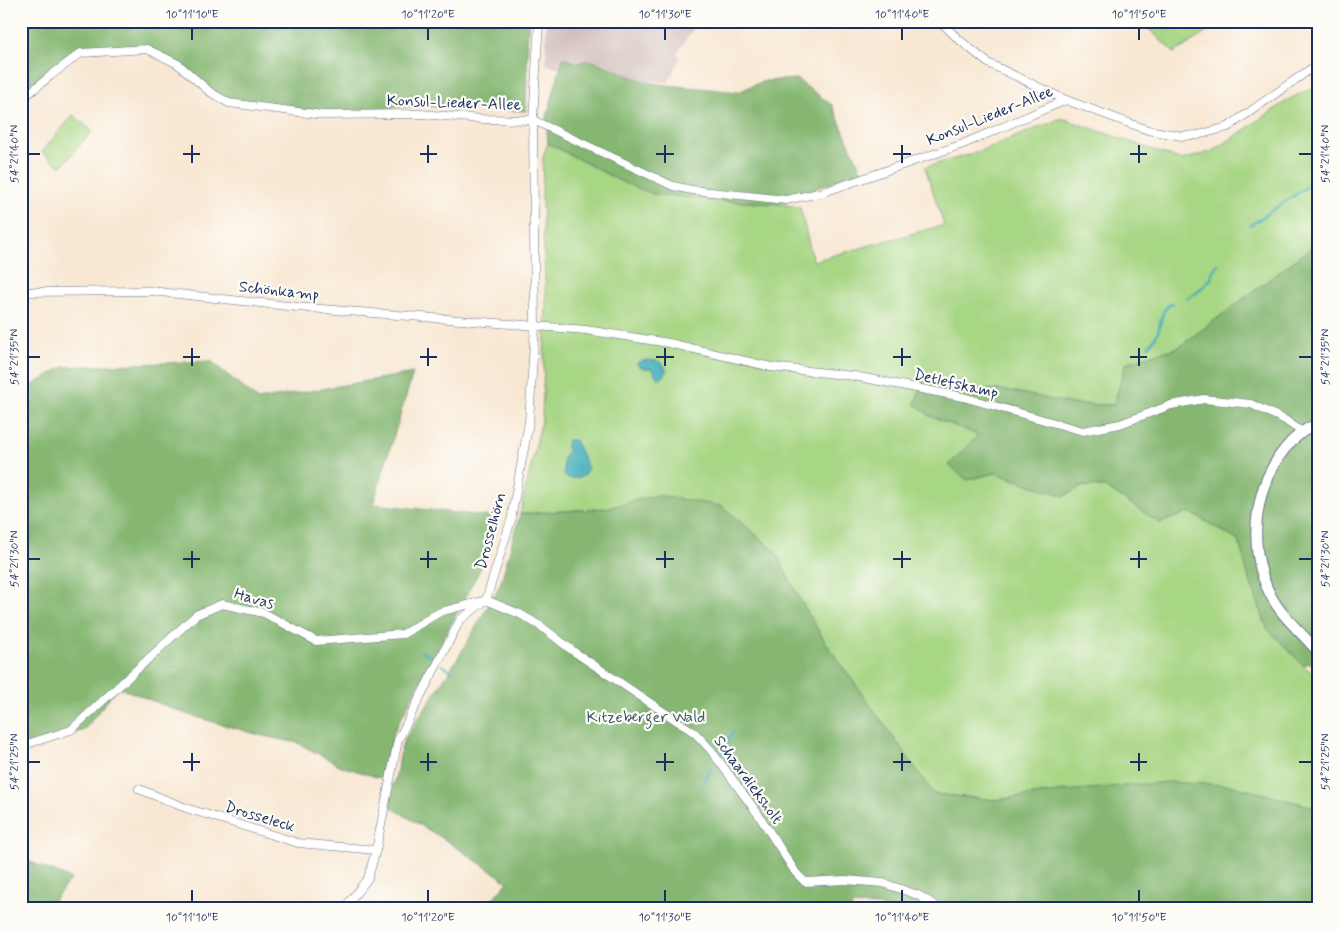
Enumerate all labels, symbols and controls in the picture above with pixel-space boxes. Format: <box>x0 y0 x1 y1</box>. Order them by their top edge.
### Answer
text: 10°11'10"E <box>166 7 218 23</box>
text: 10°11'20"E <box>401 7 455 23</box>
text: 10°11'30"E <box>638 7 692 23</box>
text: 10°11'40"E <box>875 7 929 23</box>
text: 10°11'50"E <box>1112 7 1166 23</box>
street label: Konsul-Lieder-Allee <box>924 81 1057 151</box>
street label: Konsul-Lieder-Allee <box>386 90 522 116</box>
text: 54°21'40"N <box>7 125 23 183</box>
text: 54°21'40"N <box>1318 125 1334 183</box>
street label: Schönkamp <box>238 276 320 306</box>
text: 54°21'35"N <box>7 329 23 385</box>
text: 54°21'35"N <box>1318 329 1334 385</box>
street label: Detlefskamp <box>912 364 1000 404</box>
street label: Drosselhörn <box>471 490 511 572</box>
text: 54°21'30"N <box>7 531 23 587</box>
text: 54°21'30"N <box>1318 531 1334 587</box>
street label: Havas <box>232 583 276 615</box>
park label: Kitzeberger Wald <box>587 707 705 729</box>
street label: Schaardieksholt <box>709 731 787 829</box>
text: 54°21'25"N <box>7 734 23 790</box>
text: 54°21'25"N <box>1318 734 1334 790</box>
street label: Drosseleck <box>222 796 298 838</box>
text: 10°11'10"E <box>166 910 218 926</box>
text: 10°11'20"E <box>401 910 455 926</box>
text: 10°11'30"E <box>638 910 692 926</box>
text: 10°11'40"E <box>875 910 929 926</box>
text: 10°11'50"E <box>1112 910 1166 926</box>

